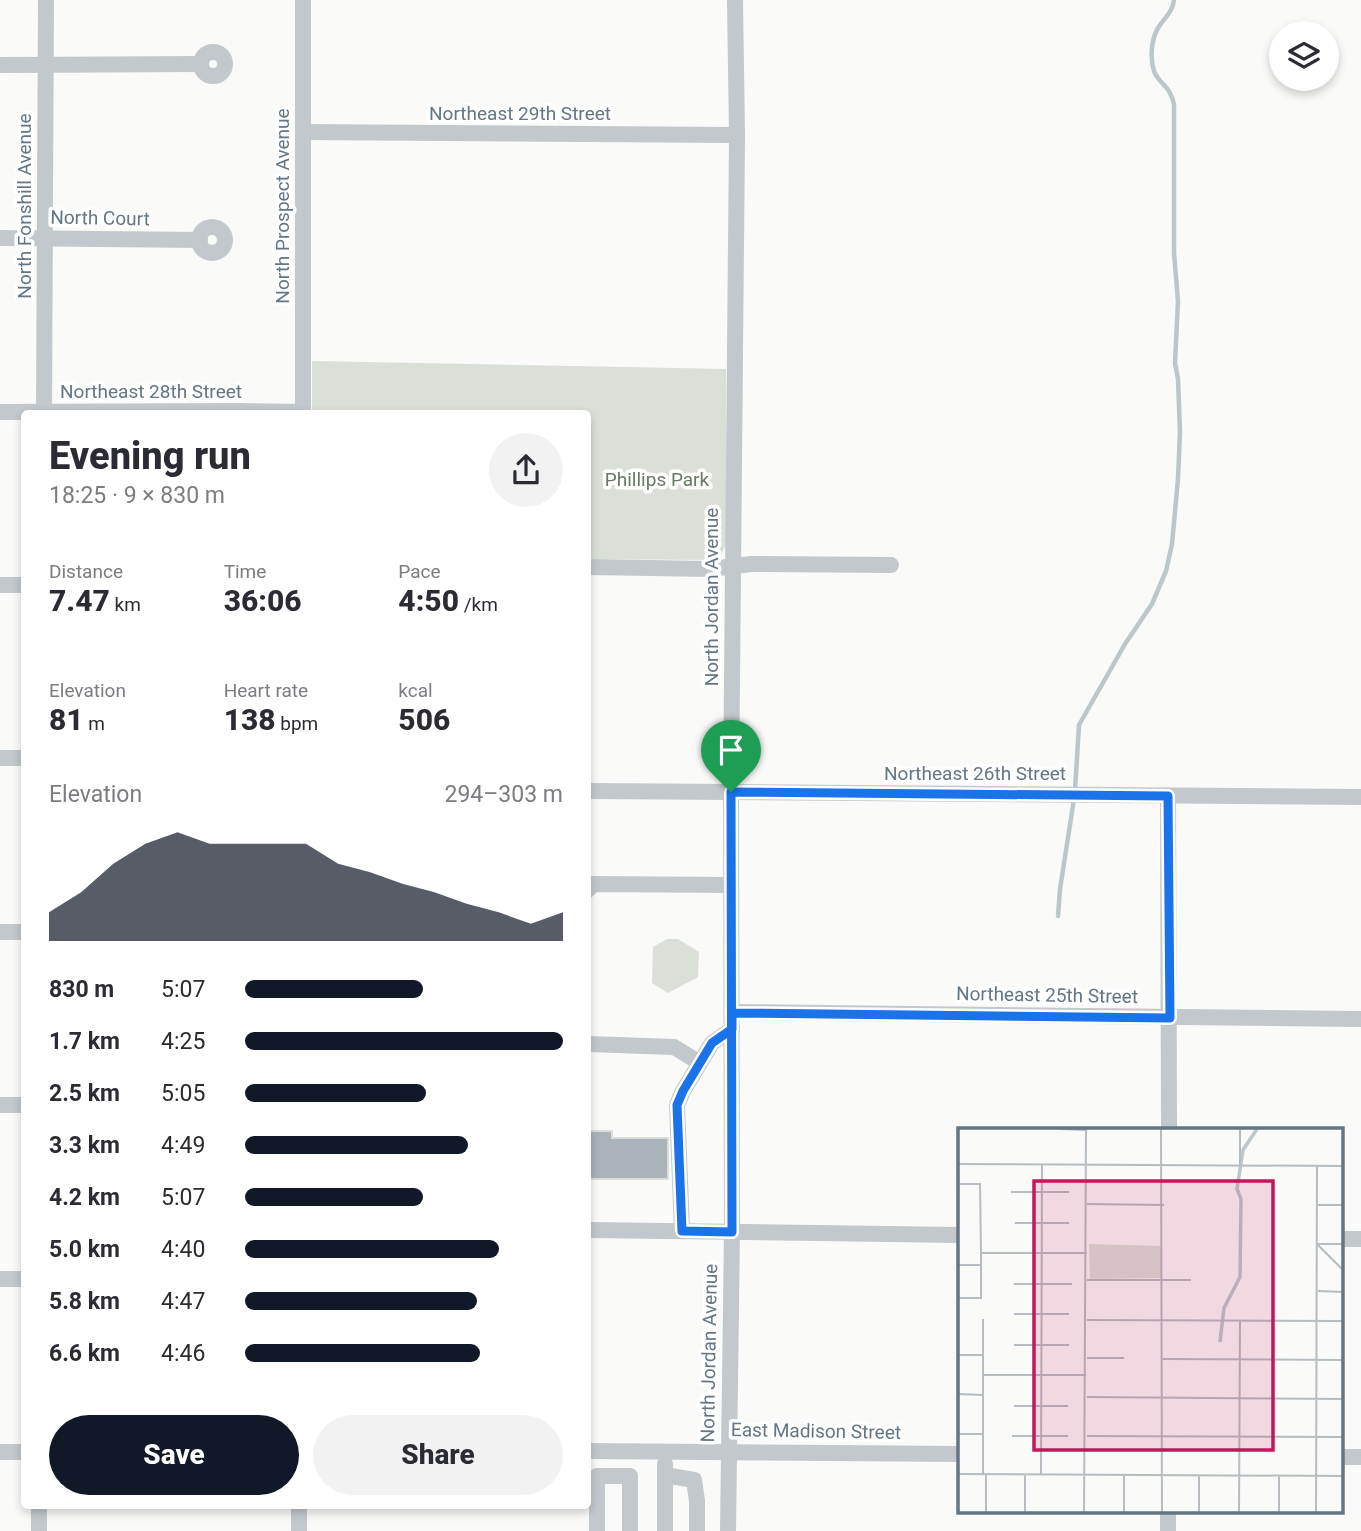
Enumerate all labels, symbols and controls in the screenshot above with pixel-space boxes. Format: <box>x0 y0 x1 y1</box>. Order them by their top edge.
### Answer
map controls <box>1269 21 1339 91</box>
button: layers <box>1269 21 1339 91</box>
street label: Northeast 29th Street <box>429 102 611 125</box>
street label: North Prospect Avenue <box>271 108 294 304</box>
street label: North Fonshill Avenue <box>13 113 36 299</box>
street label: North Court <box>50 206 150 230</box>
street label: Northeast 28th Street <box>60 380 242 403</box>
button: share <box>489 433 563 507</box>
text: Evening run <box>49 434 251 478</box>
park label: Phillips Park <box>605 468 710 491</box>
text: 18:25 · 9 × 830 m <box>49 482 225 509</box>
street label: North Jordan Avenue <box>700 508 723 686</box>
text: Distance <box>49 560 123 583</box>
text: Time <box>224 560 266 583</box>
text: Pace <box>398 560 441 583</box>
text: 7.47 <box>49 583 110 618</box>
text: 36:06 <box>224 583 302 618</box>
text: 4:50 <box>398 583 459 618</box>
text: km <box>110 593 141 616</box>
text: /km <box>459 593 498 616</box>
text: Elevation <box>49 679 126 702</box>
text: Heart rate <box>224 679 308 702</box>
text: kcal <box>398 679 433 702</box>
text: 81 <box>49 702 84 737</box>
text: 138 <box>224 702 276 737</box>
text: 506 <box>398 702 450 737</box>
text: m <box>84 712 105 735</box>
text: bpm <box>276 712 318 735</box>
pin <box>701 720 761 792</box>
icon: arrive <box>712 731 750 769</box>
street label: Northeast 26th Street <box>884 762 1066 785</box>
text: Elevation <box>49 781 142 808</box>
text: 294–303 m <box>444 781 563 808</box>
text: 830 m <box>49 976 114 1003</box>
text: 5:07 <box>161 976 205 1003</box>
street label: Northeast 25th Street <box>956 982 1138 1008</box>
text: 1.7 km <box>49 1028 120 1055</box>
text: 4:25 <box>161 1028 205 1055</box>
text: 2.5 km <box>49 1080 120 1107</box>
text: 5:05 <box>161 1080 205 1107</box>
inset map <box>958 1128 1344 1514</box>
text: 3.3 km <box>49 1132 120 1159</box>
text: 4:49 <box>161 1132 205 1159</box>
text: 4.2 km <box>49 1184 120 1211</box>
text: 5:07 <box>161 1184 205 1211</box>
text: 5.0 km <box>49 1236 120 1263</box>
text: 4:40 <box>161 1236 205 1263</box>
street label: North Jordan Avenue <box>696 1263 722 1443</box>
text: 5.8 km <box>49 1288 120 1315</box>
text: 4:47 <box>161 1288 205 1315</box>
text: 6.6 km <box>49 1340 120 1367</box>
text: 4:46 <box>161 1340 205 1367</box>
button: Save <box>49 1415 299 1495</box>
button: Share <box>313 1415 563 1495</box>
street label: East Madison Street <box>731 1418 901 1444</box>

